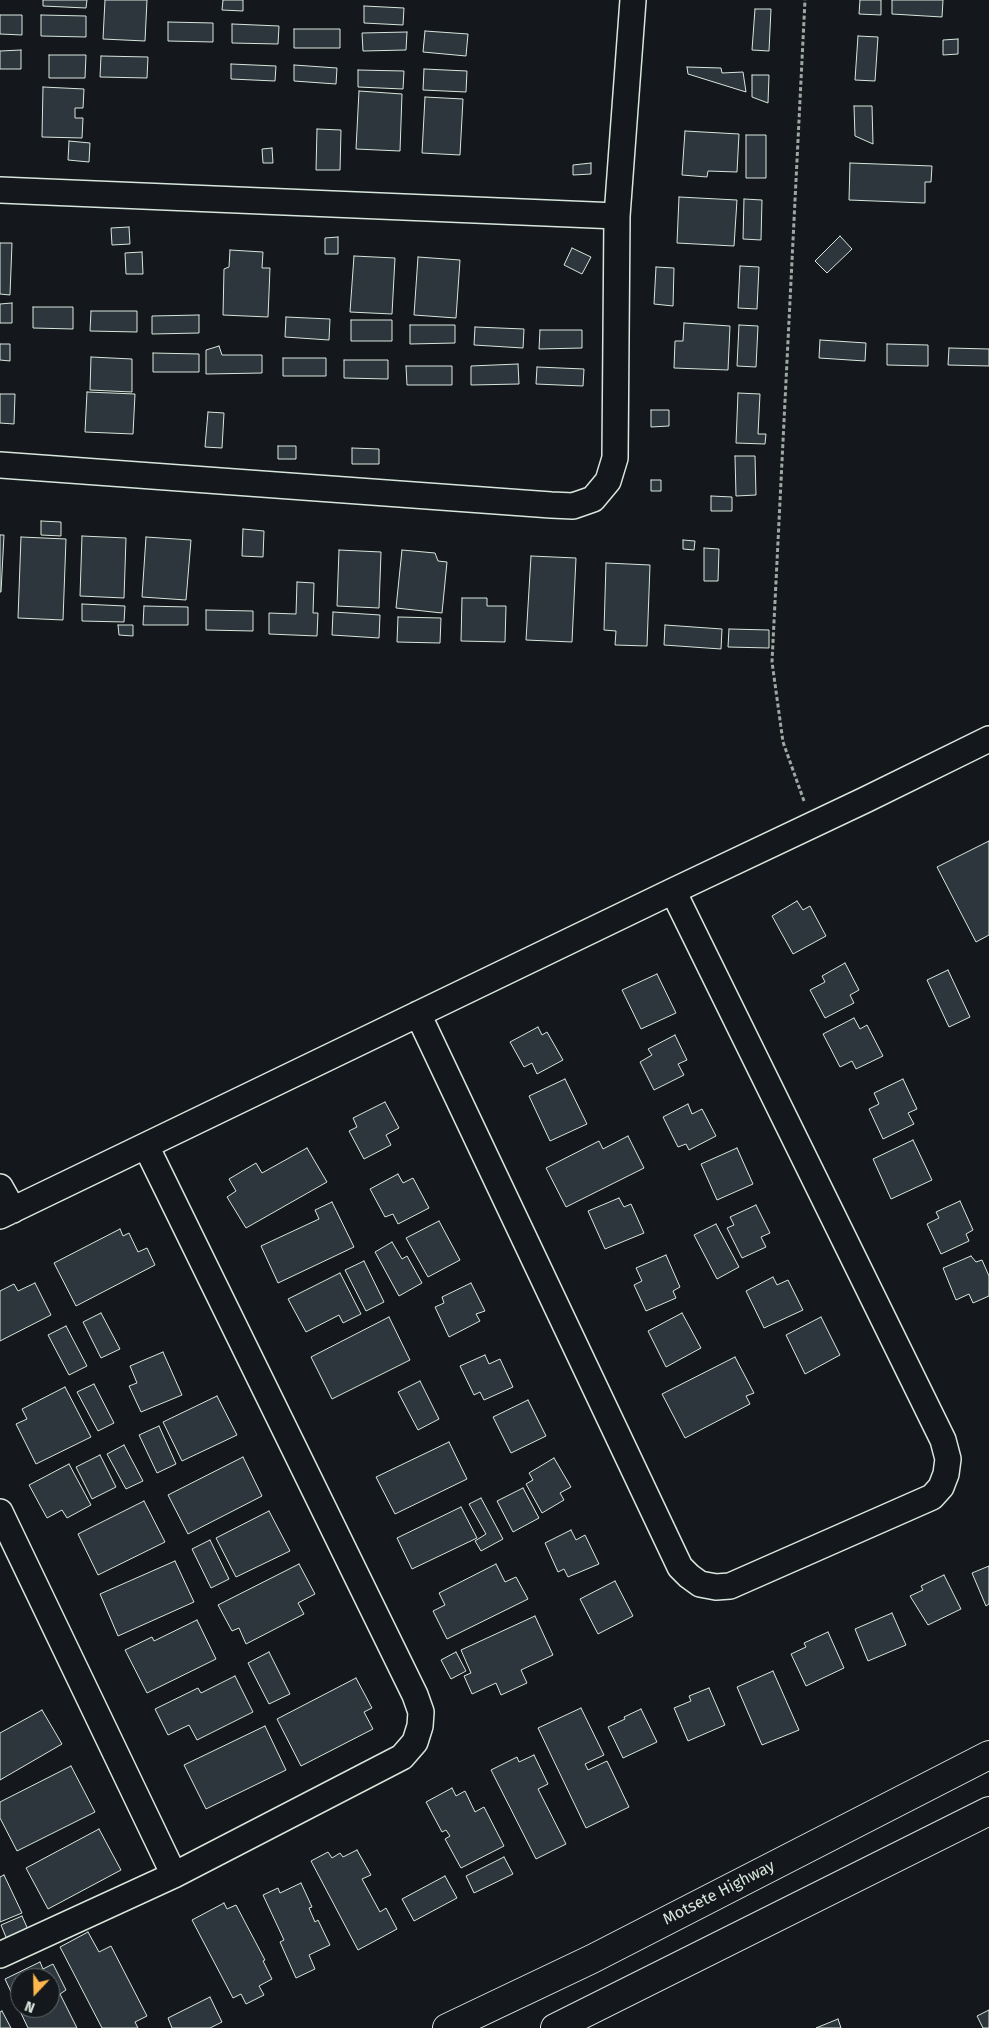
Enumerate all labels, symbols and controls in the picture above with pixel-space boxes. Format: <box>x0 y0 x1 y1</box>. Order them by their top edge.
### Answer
street label: Motsete Highway <box>660 1857 778 1929</box>
north arrow <box>10 1968 60 2018</box>
text: N <box>22 1997 37 2016</box>

